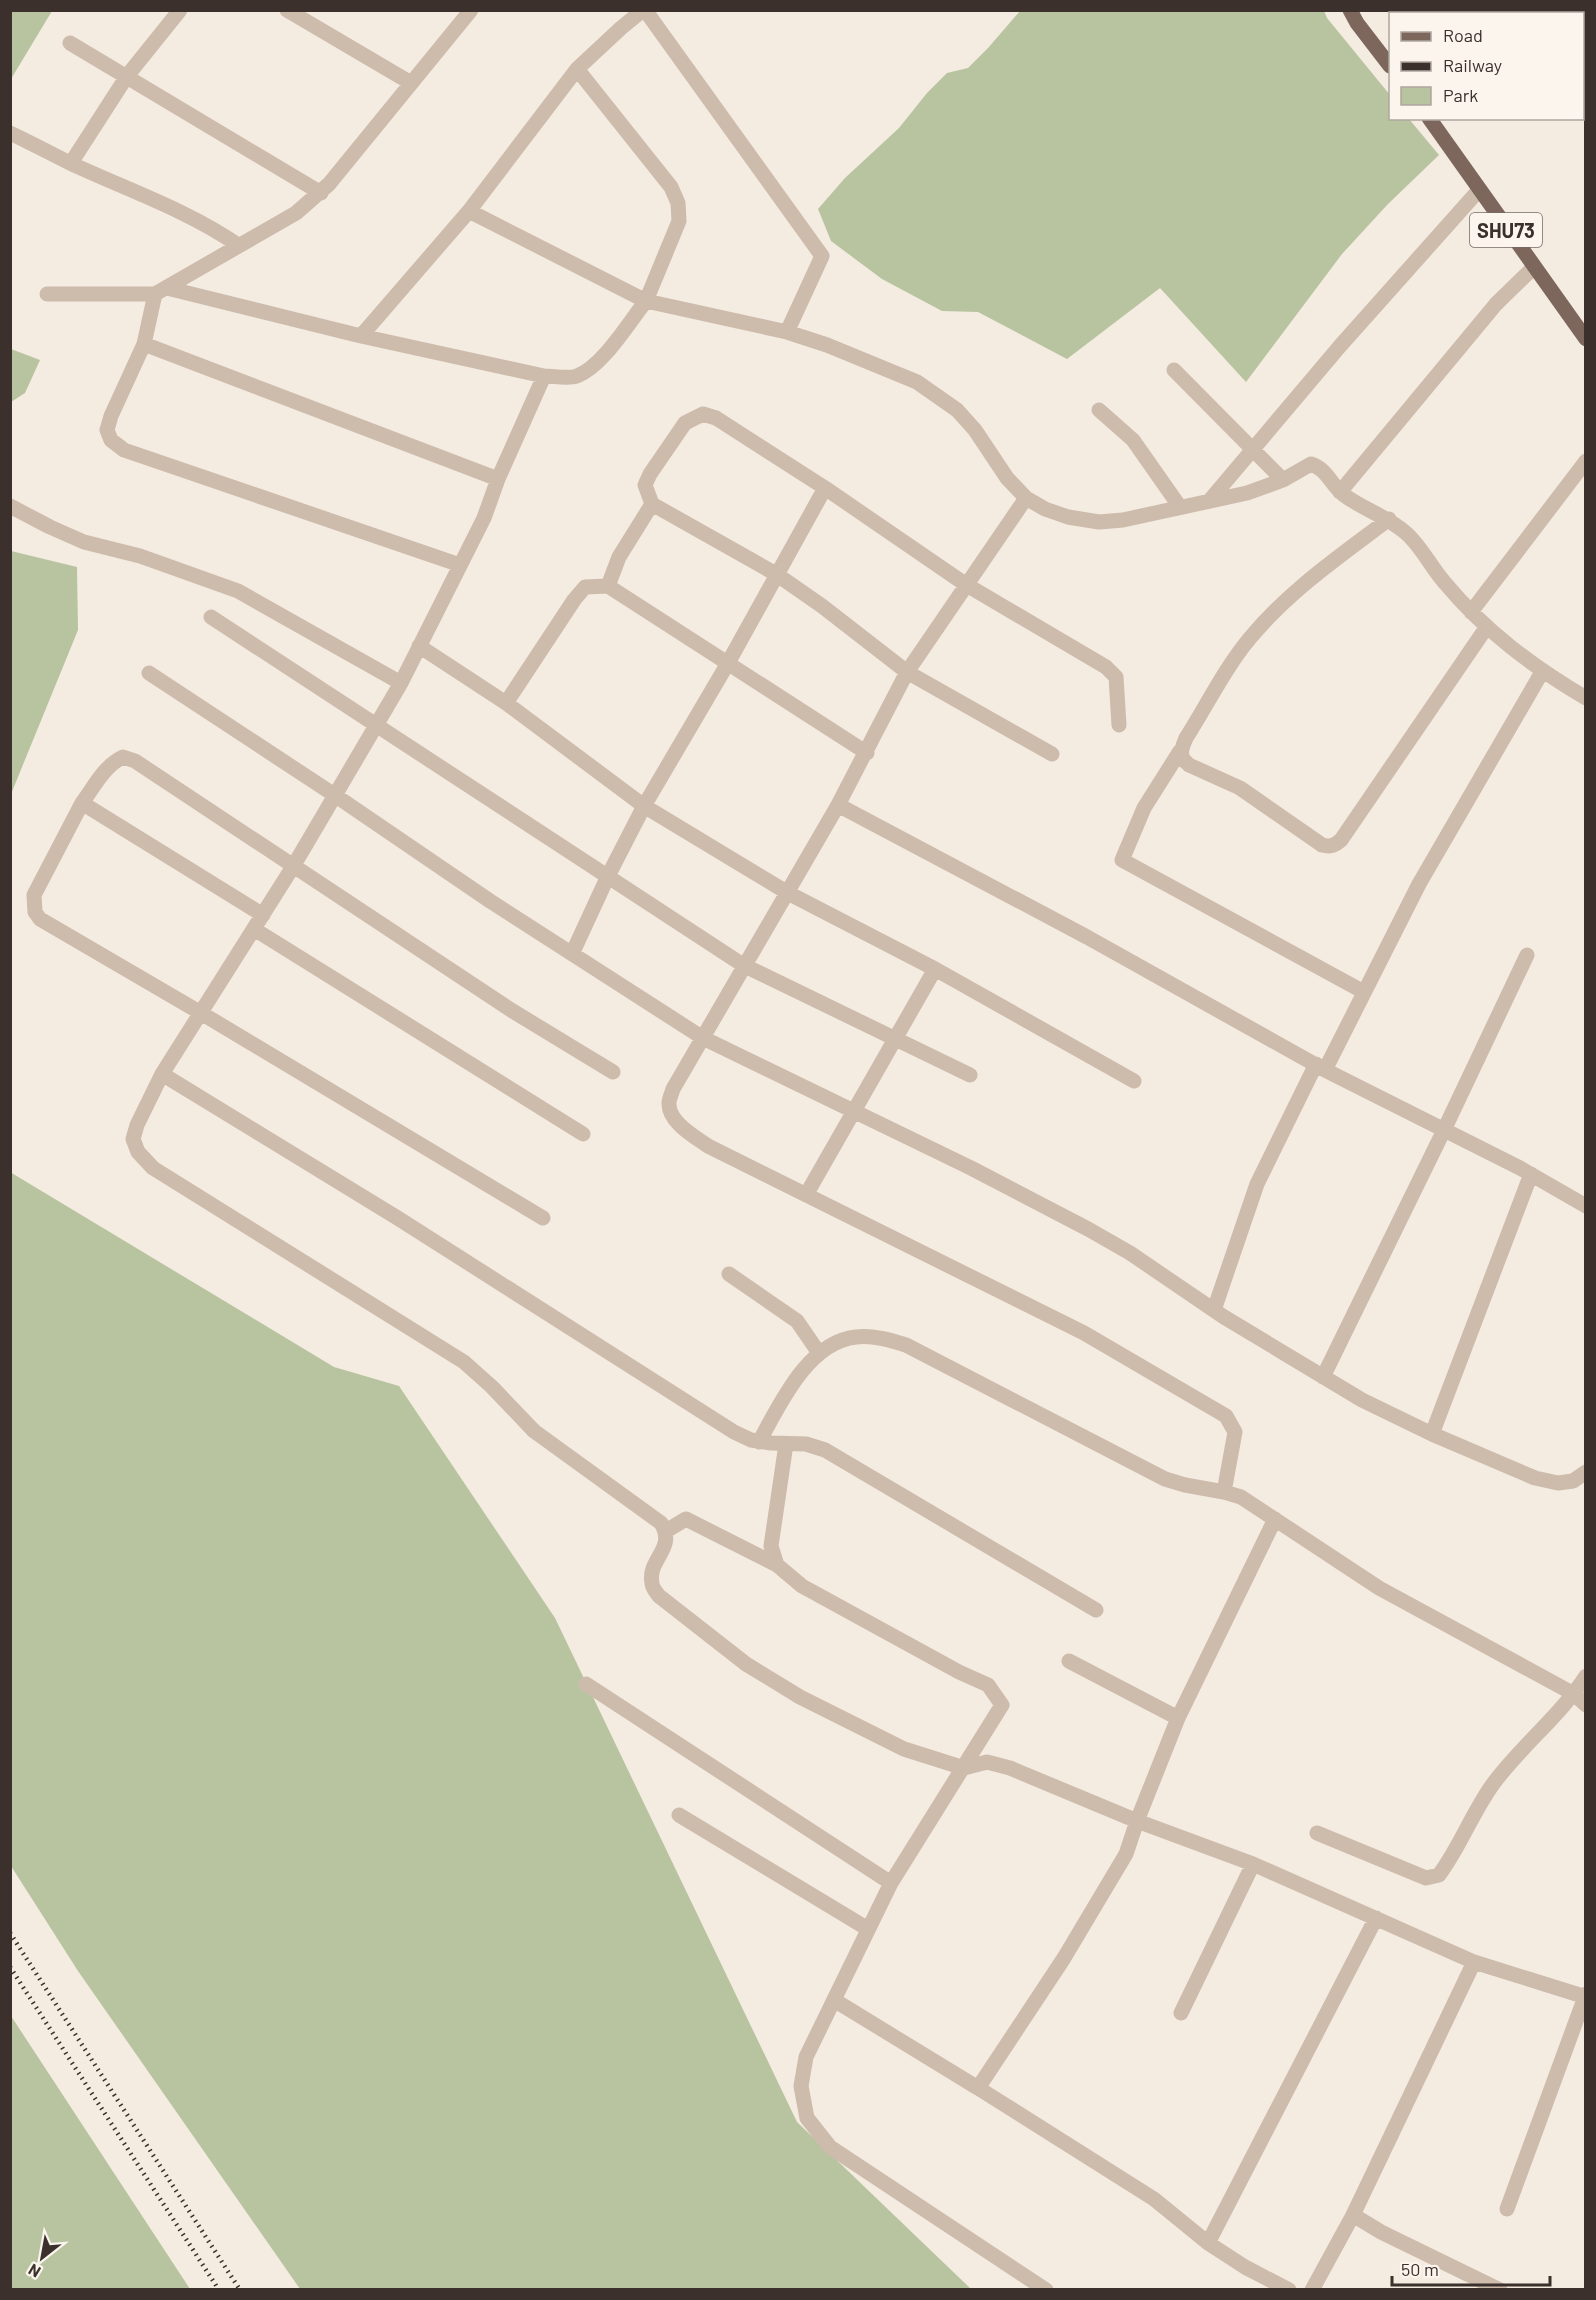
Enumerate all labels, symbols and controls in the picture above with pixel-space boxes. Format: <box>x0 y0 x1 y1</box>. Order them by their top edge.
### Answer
legend <box>1389 12 1584 120</box>
text: Road <box>1443 24 1483 46</box>
text: Railway <box>1443 54 1502 76</box>
text: Park <box>1443 84 1478 106</box>
road number: SHU73 <box>1470 213 1542 247</box>
north arrow <box>12 2228 72 2288</box>
scale bar <box>1392 2249 1550 2287</box>
text: 50 m <box>1401 2258 1439 2280</box>
text: N <box>25 2260 43 2282</box>

